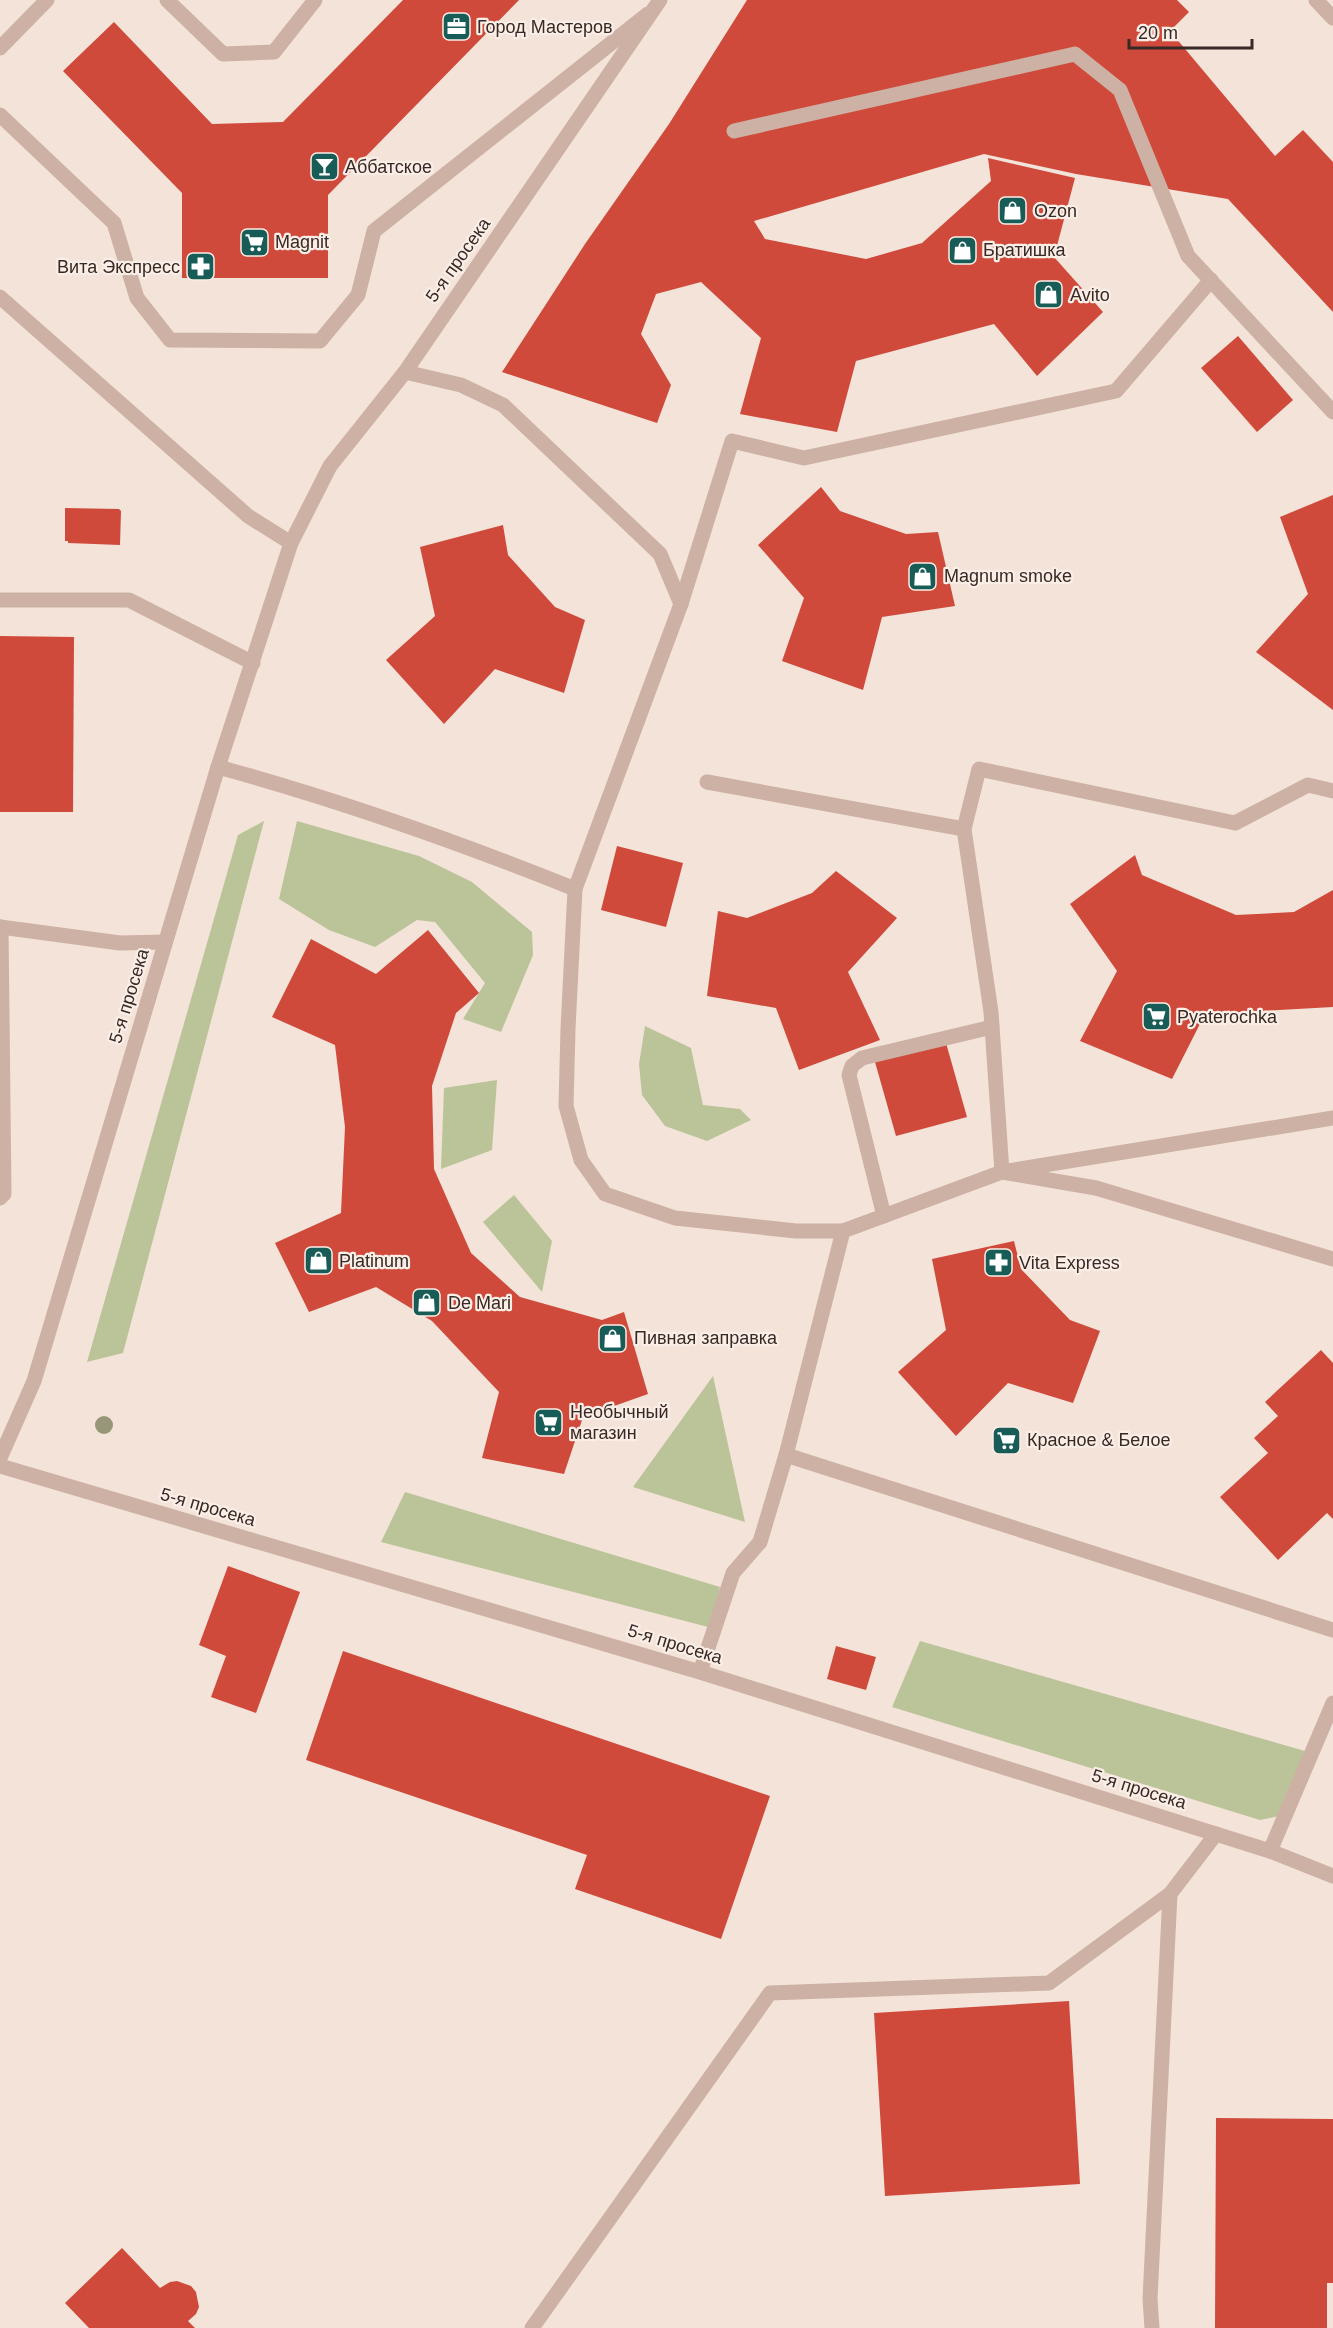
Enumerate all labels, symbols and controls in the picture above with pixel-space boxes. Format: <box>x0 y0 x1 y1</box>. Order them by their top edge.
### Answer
office icon: Город Мастеров <box>440 11 472 43</box>
scale bar <box>1129 12 1252 50</box>
place label: Город Мастеров <box>477 17 613 37</box>
text: 20 m <box>1138 23 1178 43</box>
bar icon: Аббатское <box>308 151 340 183</box>
place label: Аббатское <box>345 157 432 177</box>
shop icon: Ozon <box>997 195 1029 227</box>
place label: Ozon <box>1034 201 1077 221</box>
street label: 5-я просека <box>422 213 495 306</box>
supermarket icon: Magnit <box>238 226 270 258</box>
place label: Magnit <box>275 232 329 252</box>
shop icon: Братишка <box>946 234 978 266</box>
place label: Братишка <box>983 240 1066 260</box>
pharmacy icon: Вита Экспресс <box>185 251 217 283</box>
place label: Вита Экспресс <box>57 257 180 277</box>
shop icon: Avito <box>1033 279 1065 311</box>
place label: Avito <box>1070 285 1110 305</box>
shop icon: Magnum smoke <box>907 560 939 592</box>
place label: Magnum smoke <box>944 566 1072 586</box>
street label: 5-я просека <box>105 945 153 1046</box>
supermarket icon: Pyaterochka <box>1140 1001 1172 1033</box>
place label: Pyaterochka <box>1177 1007 1278 1027</box>
shop icon: Platinum <box>302 1245 334 1277</box>
pharmacy icon: Vita Express <box>982 1247 1014 1279</box>
place label: Platinum <box>339 1251 409 1271</box>
place label: Vita Express <box>1019 1253 1120 1273</box>
shop icon: De Mari <box>411 1287 443 1319</box>
place label: De Mari <box>448 1293 511 1313</box>
shop icon: Пивная заправка <box>597 1322 629 1354</box>
place label: Пивная заправка <box>634 1328 778 1348</box>
place label: Необычный магазин <box>570 1402 669 1443</box>
supermarket icon: Необычный магазин <box>533 1406 565 1438</box>
supermarket icon: Красное & Белое <box>990 1424 1022 1456</box>
place label: Красное & Белое <box>1027 1430 1170 1450</box>
street label: 5-я просека <box>158 1484 259 1530</box>
street label: 5-я просека <box>625 1620 726 1668</box>
street label: 5-я просека <box>1089 1765 1190 1813</box>

